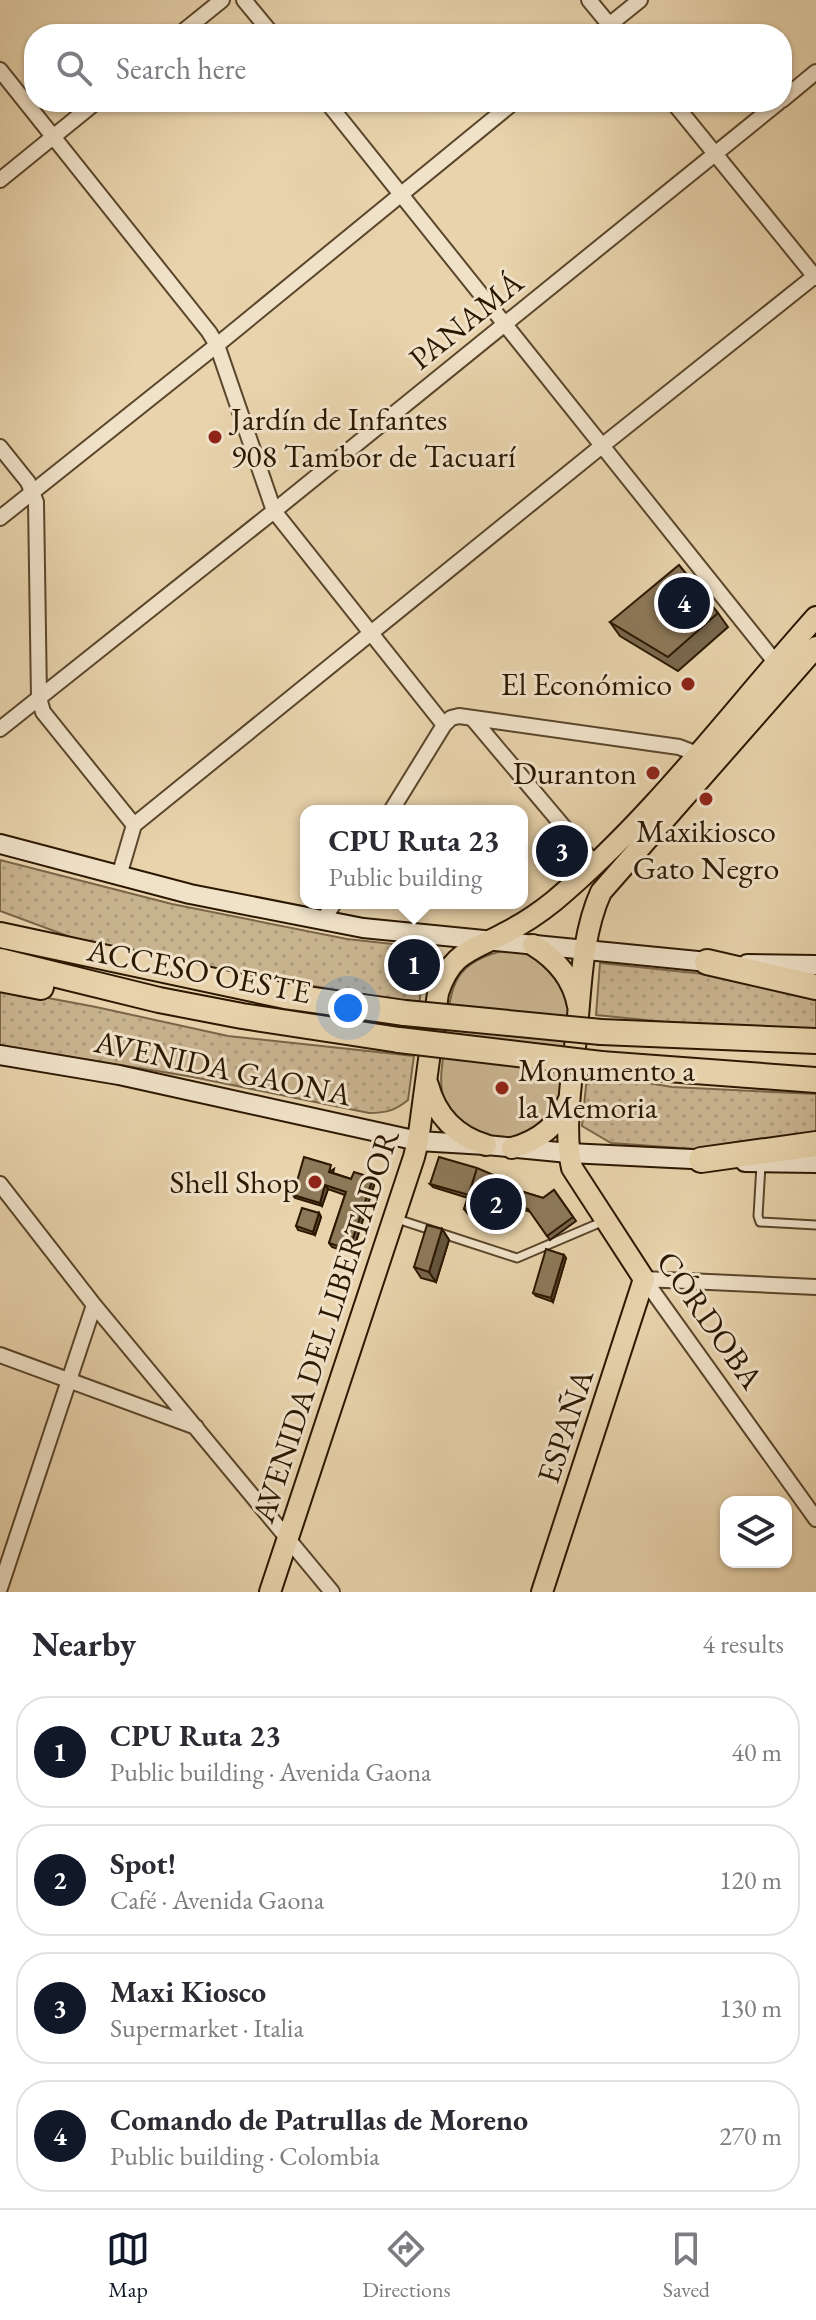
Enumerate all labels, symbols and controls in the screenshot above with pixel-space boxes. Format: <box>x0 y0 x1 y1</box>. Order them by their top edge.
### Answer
search box <box>24 24 792 112</box>
icon: search <box>52 46 96 90</box>
text: Search here <box>116 49 246 88</box>
street label: PANAMÁ <box>400 261 532 379</box>
place label: Jardín de Infantes 908 Tambor de Tacuarí <box>228 398 516 477</box>
marker: Jardín de Infantes 908 Tambor de Tacuarí <box>206 428 224 446</box>
pin: 4 <box>658 573 710 633</box>
place label: El Económico <box>501 663 672 705</box>
marker: El Económico <box>679 675 697 693</box>
place label: Duranton <box>513 752 637 794</box>
marker: Duranton <box>644 764 662 782</box>
marker: Maxikiosco Gato Negro <box>697 790 715 808</box>
popup <box>300 805 528 909</box>
place label: Maxikiosco Gato Negro <box>633 810 779 889</box>
text: CPU Ruta 23 <box>328 821 500 860</box>
pin: 3 <box>536 821 588 881</box>
text: Public building <box>328 860 482 894</box>
street label: ACCESO OESTE <box>82 929 315 1013</box>
pin: 1 <box>388 935 440 995</box>
your location <box>328 988 368 1028</box>
street label: AVENIDA GAONA <box>90 1020 356 1116</box>
place label: Monumento a la Memoria <box>518 1049 695 1128</box>
marker: Monumento a la Memoria <box>493 1079 511 1097</box>
street label: AVENIDA DEL LIBERTADOR <box>241 1124 408 1529</box>
place label: Shell Shop <box>170 1161 299 1203</box>
marker: Shell Shop <box>306 1173 324 1191</box>
pin: 2 <box>470 1174 522 1234</box>
street label: CÓRDOBA <box>647 1243 773 1398</box>
street label: ESPAÑA <box>527 1363 603 1488</box>
map controls <box>720 1496 792 1568</box>
button: layers <box>720 1496 792 1568</box>
text: Nearby <box>32 1622 136 1666</box>
text: 4 results <box>703 1627 784 1661</box>
text: CPU Ruta 23 <box>110 1716 281 1755</box>
text: 1 <box>53 1735 67 1769</box>
text: 40 m <box>732 1735 782 1769</box>
text: Public building · Avenida Gaona <box>110 1755 432 1789</box>
text: Spot! <box>110 1844 176 1883</box>
text: 2 <box>53 1863 67 1897</box>
text: 120 m <box>719 1863 782 1897</box>
text: Café · Avenida Gaona <box>110 1883 324 1917</box>
text: Maxi Kiosco <box>110 1972 266 2011</box>
text: 3 <box>53 1991 67 2025</box>
text: 130 m <box>719 1991 782 2025</box>
text: Supermarket · Italia <box>110 2011 304 2045</box>
text: Comando de Patrullas de Moreno <box>110 2100 528 2139</box>
text: 4 <box>53 2119 67 2153</box>
text: 270 m <box>719 2119 782 2153</box>
text: Public building · Colombia <box>110 2139 380 2173</box>
tab: Map <box>106 2227 150 2304</box>
tab: Directions <box>362 2227 451 2304</box>
tab: Saved <box>663 2227 710 2304</box>

